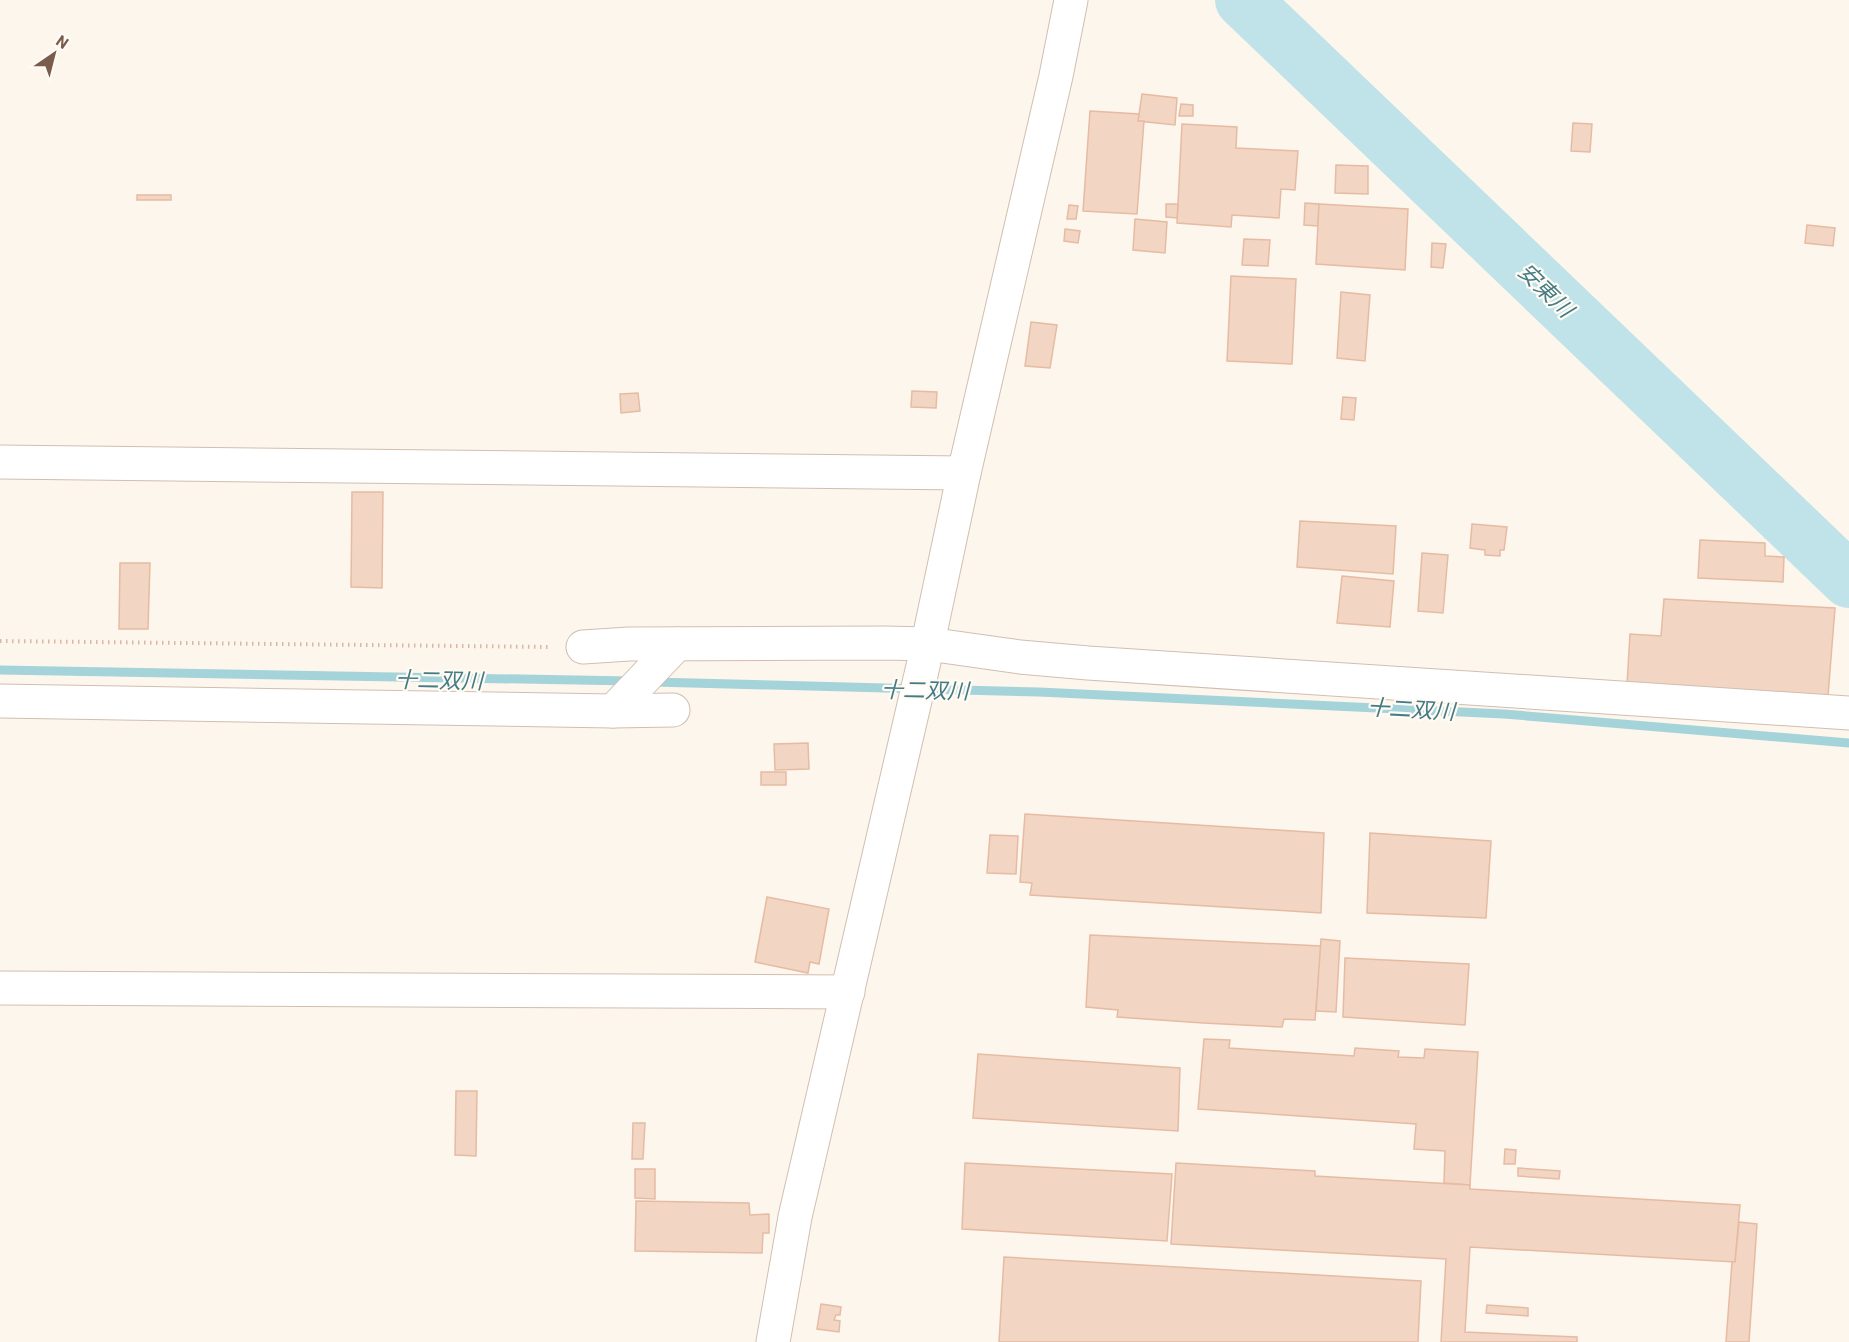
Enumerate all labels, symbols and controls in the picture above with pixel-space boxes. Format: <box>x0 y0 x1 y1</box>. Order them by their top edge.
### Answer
north arrow <box>24 24 84 84</box>
text: N <box>53 30 73 52</box>
water label: 安東川 <box>1514 257 1581 323</box>
water label: 十二双川 <box>395 665 485 693</box>
water label: 十二双川 <box>881 675 971 703</box>
water label: 十二双川 <box>1366 693 1458 723</box>

